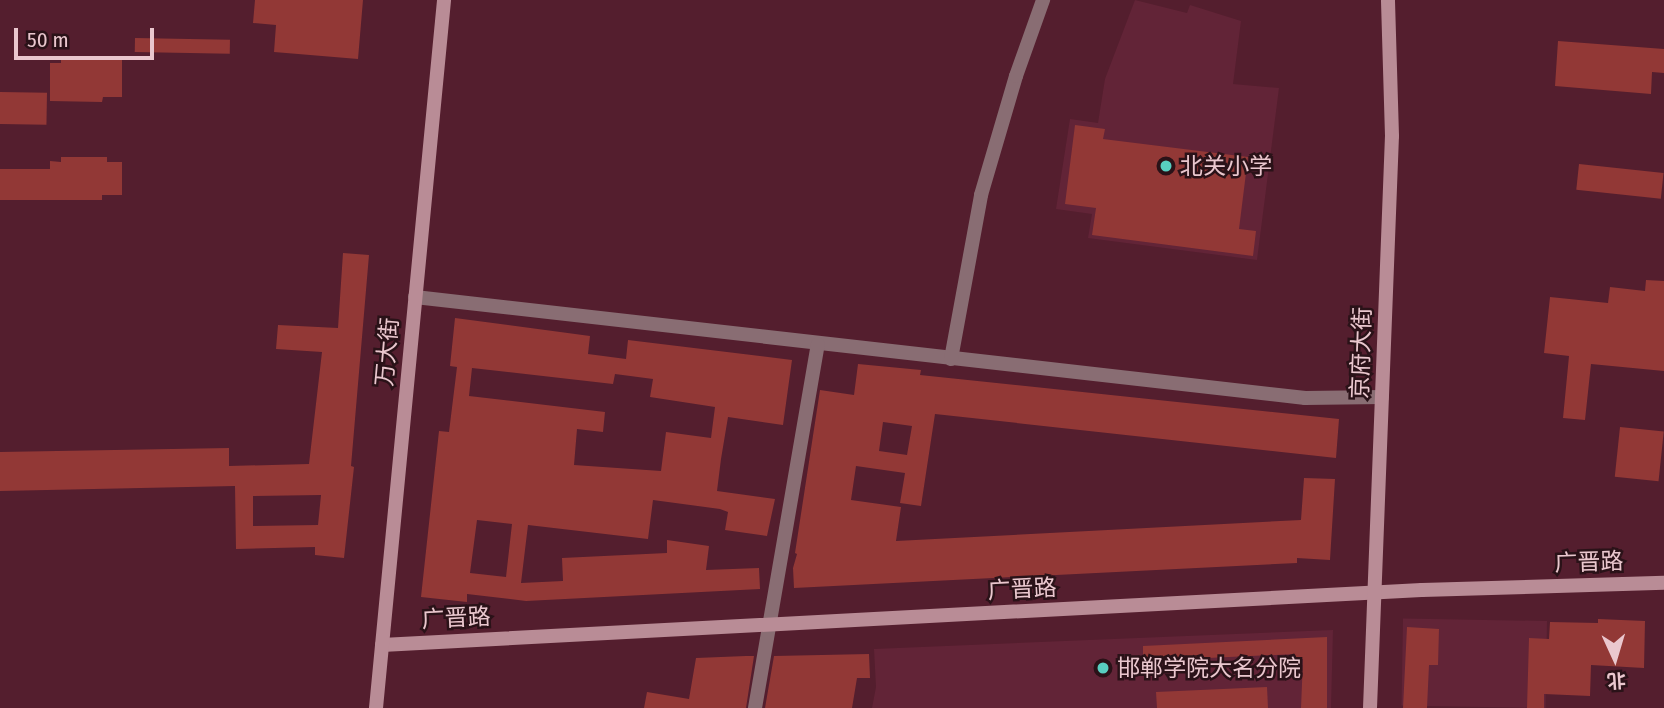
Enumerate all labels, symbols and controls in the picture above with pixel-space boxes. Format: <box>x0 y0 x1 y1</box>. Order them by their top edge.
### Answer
scale bar <box>18 14 158 58</box>
text: 50 m <box>27 27 69 53</box>
place label: 北关小学 <box>1180 152 1272 180</box>
marker: 北关小学 <box>1158 158 1174 174</box>
street label: 京府大街 <box>1346 307 1376 399</box>
street label: 万大街 <box>370 316 404 388</box>
street label: 广晋路 <box>1554 547 1624 577</box>
street label: 广晋路 <box>987 573 1057 605</box>
street label: 广晋路 <box>421 602 491 634</box>
north arrow <box>1580 624 1650 694</box>
place label: 邯郸学院大名分院 <box>1117 654 1301 682</box>
marker: 邯郸学院大名分院 <box>1095 660 1111 676</box>
text: 北 <box>1606 668 1627 693</box>

